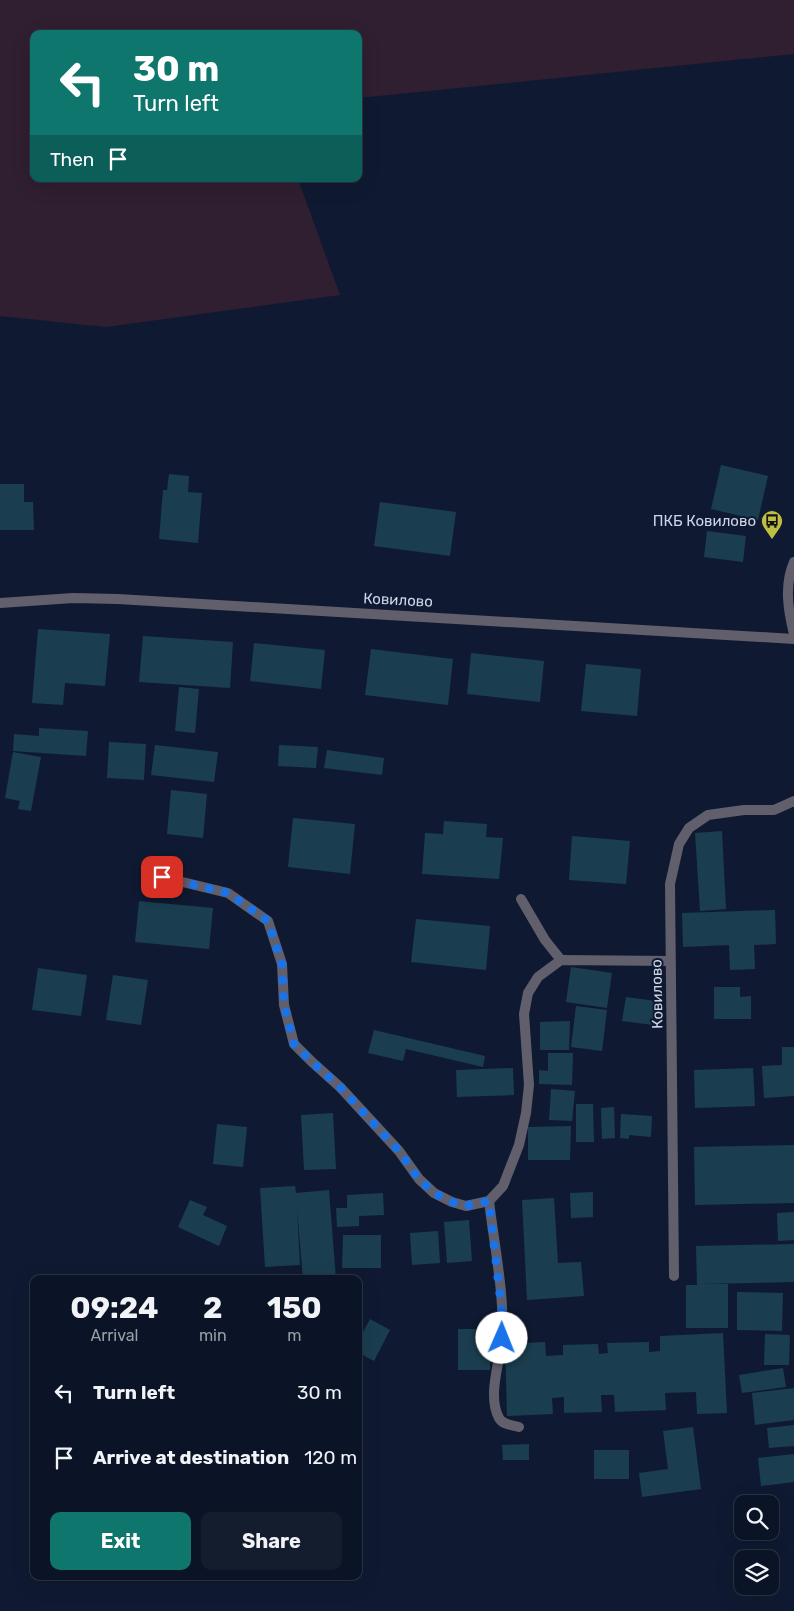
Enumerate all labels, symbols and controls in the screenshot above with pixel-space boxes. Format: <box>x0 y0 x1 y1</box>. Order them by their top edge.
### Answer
text: 30 m <box>133 48 219 90</box>
icon: left <box>50 50 115 115</box>
text: Turn left <box>133 90 219 117</box>
icon: arrive <box>104 145 132 173</box>
text: Then <box>50 148 94 171</box>
bus stop icon: ПКБ Ковилово <box>760 509 784 540</box>
place label: ПКБ Ковилово <box>653 512 756 530</box>
street label: Ковилово <box>363 589 433 611</box>
pin <box>141 856 183 898</box>
icon: arrive <box>148 863 176 891</box>
street label: Ковилово <box>647 959 667 1029</box>
text: 09:24 <box>70 1290 159 1326</box>
text: 2 <box>203 1290 223 1326</box>
text: 150 <box>267 1290 322 1326</box>
position arrow <box>475 1311 527 1363</box>
text: Arrival <box>90 1326 138 1345</box>
text: min <box>199 1326 227 1345</box>
text: m <box>287 1326 301 1345</box>
icon: left <box>50 1379 78 1407</box>
text: Turn left <box>93 1381 175 1404</box>
text: 30 m <box>297 1381 342 1404</box>
icon: arrive <box>50 1444 78 1472</box>
text: Arrive at destination <box>93 1446 289 1469</box>
text: 120 m <box>304 1446 357 1469</box>
map controls <box>734 1495 779 1595</box>
button: search <box>734 1495 779 1540</box>
button: Exit <box>50 1512 191 1570</box>
button: Share <box>201 1512 342 1570</box>
button: layers <box>734 1550 779 1595</box>

